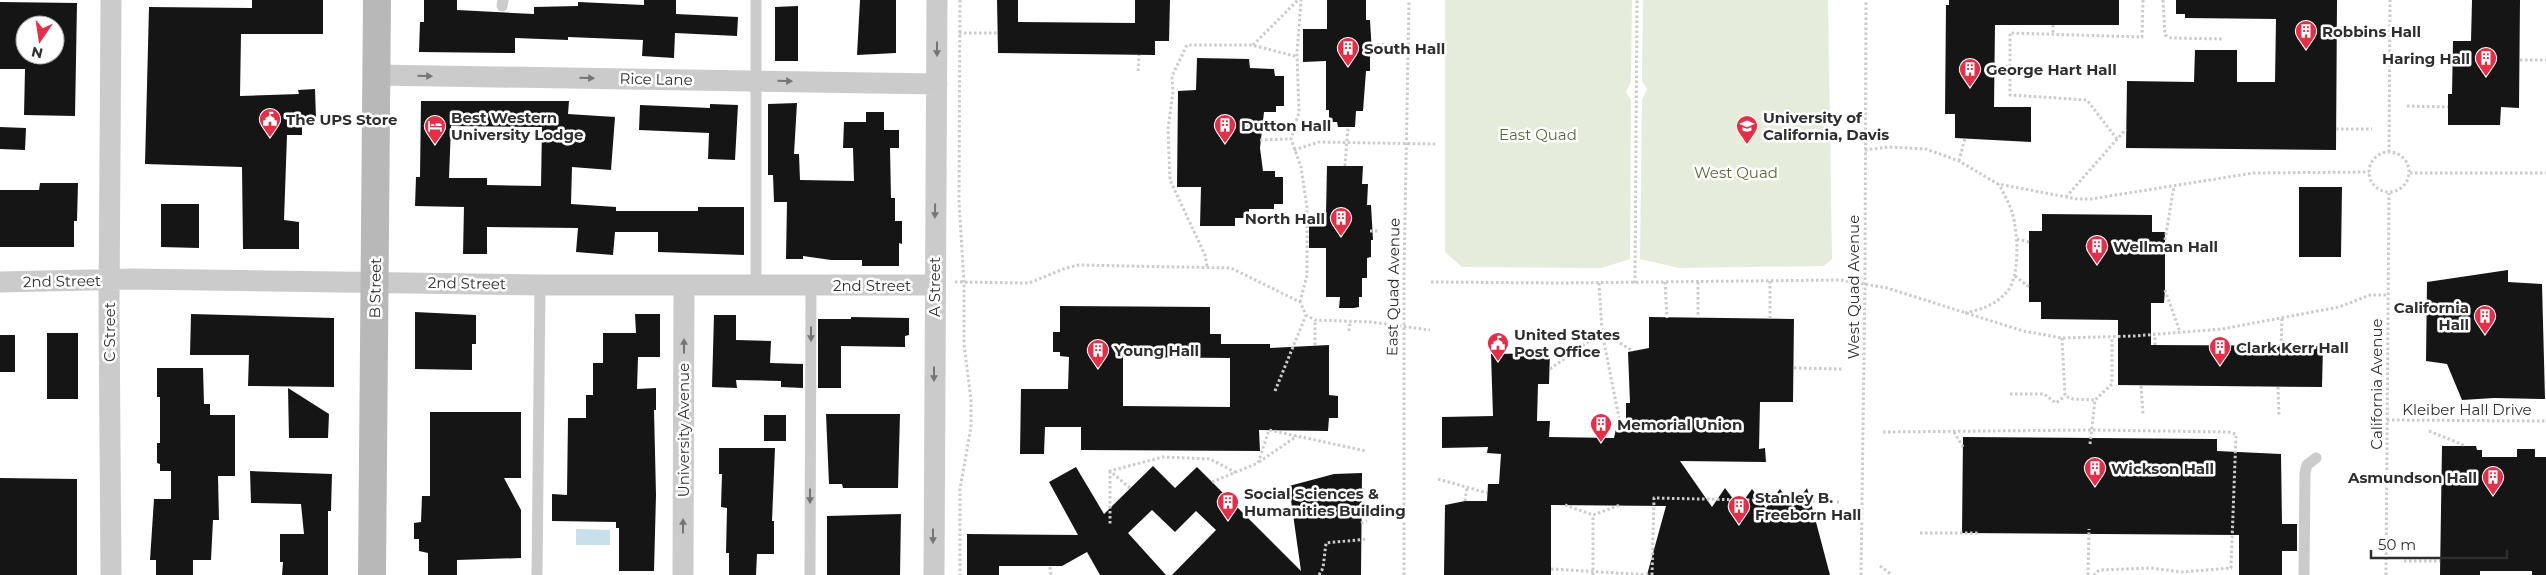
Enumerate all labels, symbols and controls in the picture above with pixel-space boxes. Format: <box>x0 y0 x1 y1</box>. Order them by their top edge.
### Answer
north arrow <box>15 15 65 65</box>
building icon: Robbins Hall <box>2294 19 2318 50</box>
place label: Robbins Hall <box>2322 22 2421 41</box>
building icon: South Hall <box>1336 36 1360 67</box>
place label: South Hall <box>1364 39 1445 58</box>
one-way arrow <box>933 41 941 57</box>
text: N <box>30 43 45 63</box>
building icon: Haring Hall <box>2474 46 2498 77</box>
place label: Haring Hall <box>2382 49 2470 68</box>
building icon: George Hart Hall <box>1958 57 1982 88</box>
place label: George Hart Hall <box>1986 60 2117 79</box>
street label: Rice Lane <box>619 69 693 89</box>
one-way arrow <box>417 72 433 80</box>
one-way arrow <box>580 74 596 82</box>
one-way arrow <box>777 77 793 85</box>
public building icon: The UPS Store <box>258 107 282 138</box>
place label: Best Western University Lodge <box>451 108 583 144</box>
place label: University of California, Davis <box>1763 108 1889 144</box>
place label: The UPS Store <box>286 110 398 129</box>
building icon: Dutton Hall <box>1213 113 1237 144</box>
hotel icon: Best Western University Lodge <box>423 114 447 145</box>
school or university icon: University of California, Davis <box>1735 114 1759 145</box>
place label: Dutton Hall <box>1241 116 1331 135</box>
park label: East Quad <box>1499 125 1577 144</box>
park label: West Quad <box>1694 163 1778 182</box>
one-way arrow <box>931 203 939 219</box>
building icon: North Hall <box>1329 206 1353 237</box>
place label: North Hall <box>1245 209 1325 228</box>
street label: West Quad Avenue <box>1844 215 1863 359</box>
street label: East Quad Avenue <box>1382 218 1404 356</box>
building icon: Wellman Hall <box>2085 234 2109 265</box>
place label: Wellman Hall <box>2113 237 2218 256</box>
street label: A Street <box>925 257 944 317</box>
street label: B Street <box>365 258 385 318</box>
street label: 2nd Street <box>23 271 101 291</box>
street label: 2nd Street <box>428 273 506 293</box>
street label: 2nd Street <box>833 276 911 295</box>
place label: California Hall <box>2394 298 2469 334</box>
street label: C Street <box>100 302 119 362</box>
building icon: California Hall <box>2473 304 2497 335</box>
street label: California Avenue <box>2367 318 2386 450</box>
place label: United States Post Office <box>1514 325 1620 361</box>
one-way arrow <box>807 326 815 342</box>
public building icon: United States Post Office <box>1486 331 1510 362</box>
building icon: Clark Kerr Hall <box>2208 335 2232 366</box>
one-way arrow <box>680 338 688 354</box>
building icon: Young Hall <box>1086 338 1110 369</box>
place label: Clark Kerr Hall <box>2236 338 2349 357</box>
place label: Young Hall <box>1113 341 1199 360</box>
street label: University Avenue <box>674 363 693 497</box>
one-way arrow <box>930 366 938 382</box>
street label: Kleiber Hall Drive <box>2402 400 2532 419</box>
building icon: Memorial Union <box>1589 412 1613 443</box>
place label: Memorial Union <box>1617 415 1742 434</box>
building icon: Wickson Hall <box>2083 456 2107 487</box>
place label: Wickson Hall <box>2111 459 2214 478</box>
building icon: Asmundson Hall <box>2481 465 2505 496</box>
place label: Asmundson Hall <box>2347 468 2477 487</box>
place label: Social Sciences & Humanities Building <box>1244 484 1406 520</box>
one-way arrow <box>806 488 814 504</box>
place label: Stanley B. Freeborn Hall <box>1755 488 1861 524</box>
building icon: Social Sciences & Humanities Building <box>1216 490 1240 521</box>
building icon: Stanley B. Freeborn Hall <box>1727 494 1751 525</box>
one-way arrow <box>679 518 687 534</box>
one-way arrow <box>929 528 937 544</box>
scale bar <box>2371 528 2507 560</box>
text: 50 m <box>2378 535 2416 554</box>

